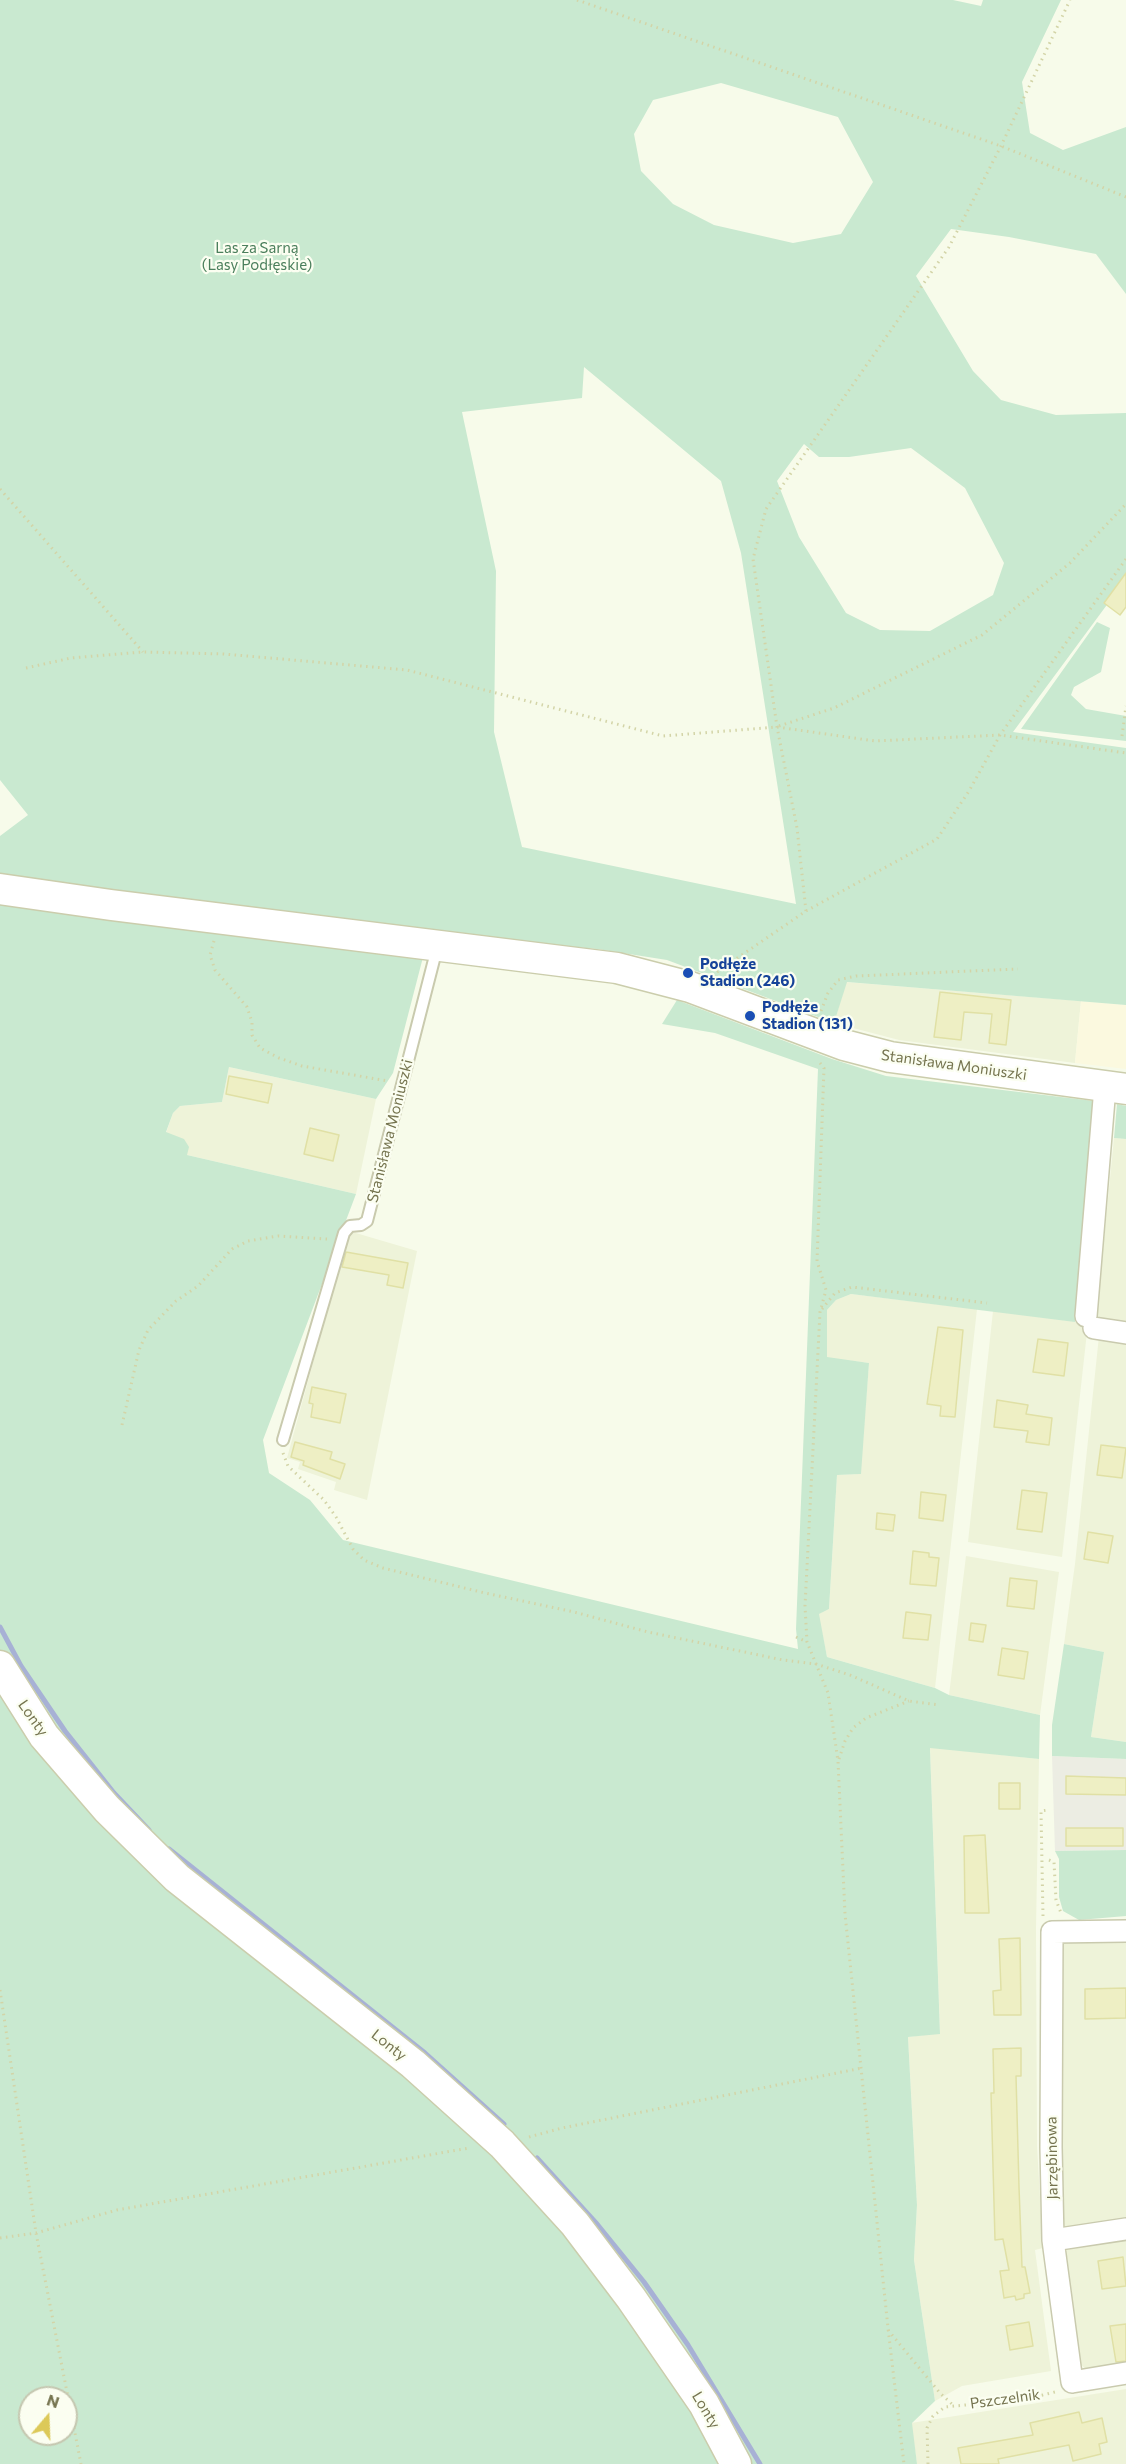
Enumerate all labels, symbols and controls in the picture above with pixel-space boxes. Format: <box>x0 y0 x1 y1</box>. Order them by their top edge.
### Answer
park label: Las za Sarną (Lasy Podłęskie) <box>202 239 312 274</box>
place label: Podłęże Stadion (246) <box>700 955 795 990</box>
marker: Podłęże Stadion (246) <box>681 966 695 980</box>
place label: Podłęże Stadion (131) <box>762 998 853 1033</box>
marker: Podłęże Stadion (131) <box>743 1009 757 1023</box>
street label: Stanisława Moniuszki <box>880 1046 1028 1084</box>
street label: Stanisława Moniuszki <box>363 1057 417 1205</box>
street label: Lonty <box>14 1696 52 1740</box>
street label: Lonty <box>368 2026 410 2064</box>
street label: Jarzębinowa <box>1042 2116 1062 2200</box>
street label: Pszczelnik <box>969 2385 1041 2413</box>
north arrow <box>18 2386 78 2446</box>
street label: Lonty <box>688 2388 724 2432</box>
text: N <box>45 2389 62 2411</box>

